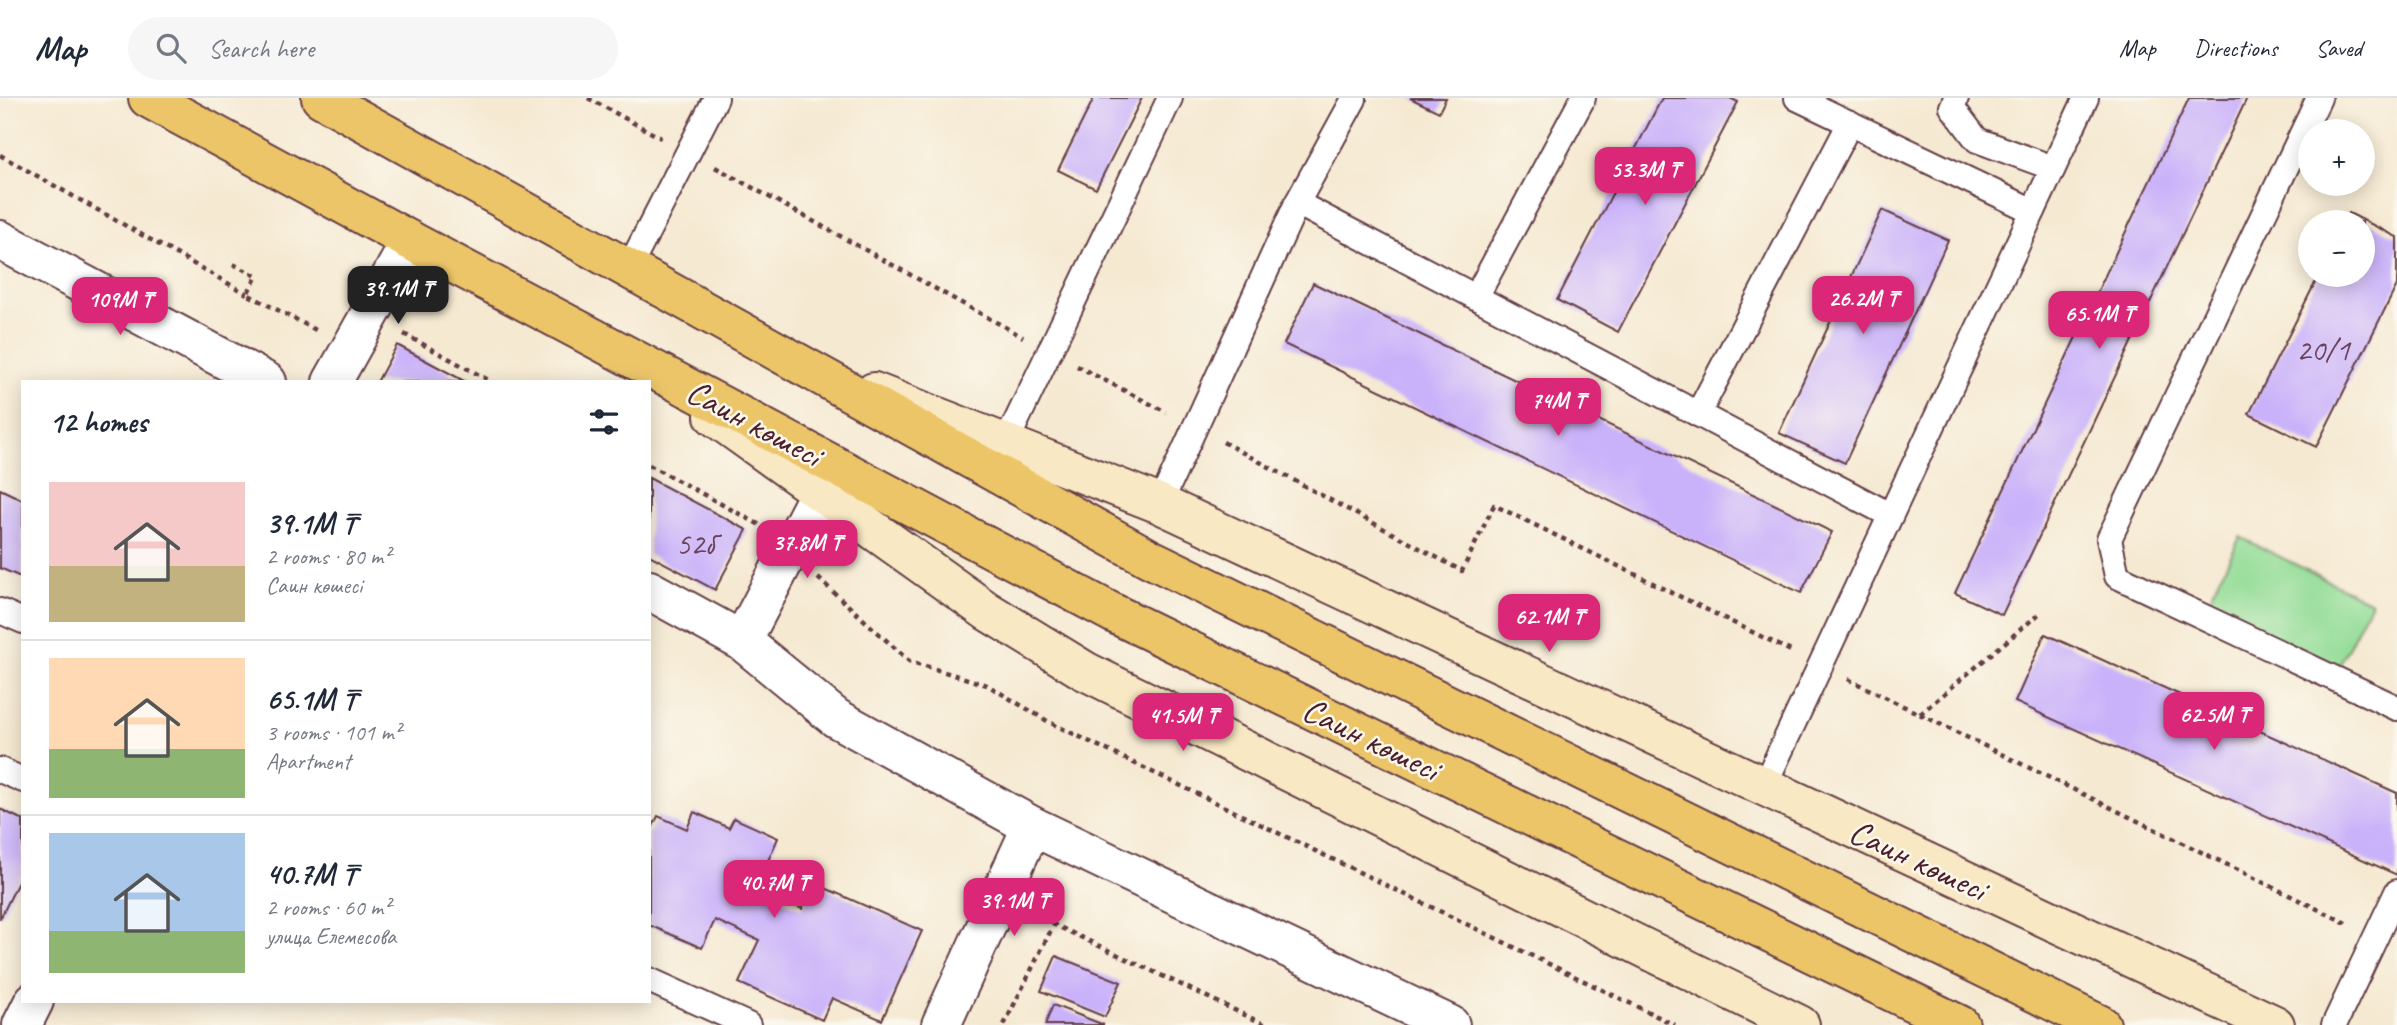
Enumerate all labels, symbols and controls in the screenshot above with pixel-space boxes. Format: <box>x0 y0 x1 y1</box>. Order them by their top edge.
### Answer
search box <box>128 17 618 80</box>
text: Map <box>35 27 86 69</box>
icon: search <box>152 29 190 67</box>
text: Search here <box>208 32 314 65</box>
text: Map <box>2119 33 2156 63</box>
text: Directions <box>2194 33 2277 63</box>
text: Saved <box>2315 33 2362 63</box>
map controls <box>2298 119 2375 287</box>
button: + <box>2298 119 2375 196</box>
pin: 53.3M ₸ <box>1580 148 1710 207</box>
text: 53.3M ₸ <box>1611 155 1679 184</box>
button: − <box>2298 210 2375 287</box>
pin: 39.1M ₸ <box>333 266 463 326</box>
text: 39.1M ₸ <box>364 274 432 303</box>
pin: 26.2M ₸ <box>1798 276 1928 336</box>
pin: 109M ₸ <box>63 278 177 337</box>
text: 26.2M ₸ <box>1828 284 1898 313</box>
text: 109M ₸ <box>88 285 152 314</box>
pin: 65.1M ₸ <box>2034 292 2164 351</box>
text: 65.1M ₸ <box>2064 299 2134 328</box>
house number: 20/1 <box>2296 329 2351 370</box>
street label: Саин көшесі <box>679 369 833 479</box>
pin: 74M ₸ <box>1509 378 1607 438</box>
text: 74M ₸ <box>1531 386 1585 415</box>
text: 12 homes <box>49 403 147 441</box>
icon: filters <box>585 403 623 441</box>
text: 39.1M ₸ <box>266 504 356 542</box>
icon: home <box>105 510 189 594</box>
pin: 37.8M ₸ <box>742 520 872 580</box>
house number: 52б <box>676 523 722 564</box>
text: 37.8M ₸ <box>772 528 842 557</box>
text: 2 rooms · 80 m² <box>266 542 390 571</box>
text: Саин көшесі <box>266 571 362 600</box>
pin: 62.1M ₸ <box>1484 594 1614 654</box>
text: 62.1M ₸ <box>1514 602 1584 631</box>
text: 65.1M ₸ <box>266 680 356 718</box>
icon: home <box>105 686 189 770</box>
street label: Саин көшесі <box>1295 687 1451 793</box>
pin: 62.5M ₸ <box>2149 692 2279 752</box>
pin: 41.5M ₸ <box>1118 694 1248 753</box>
text: 62.5M ₸ <box>2179 700 2249 729</box>
text: 41.5M ₸ <box>1149 701 1217 730</box>
text: 3 rooms · 101 m² <box>266 718 401 747</box>
text: Apartment <box>266 747 351 776</box>
street label: Саин көшесі <box>1842 809 1998 913</box>
text: 40.7M ₸ <box>266 855 356 893</box>
pin: 40.7M ₸ <box>709 860 839 920</box>
icon: home <box>105 861 189 945</box>
text: 40.7M ₸ <box>739 868 809 897</box>
pin: 39.1M ₸ <box>949 878 1079 938</box>
text: 39.1M ₸ <box>980 886 1048 915</box>
text: 2 rooms · 60 m² <box>266 893 390 922</box>
text: улица Елемесова <box>266 922 396 951</box>

